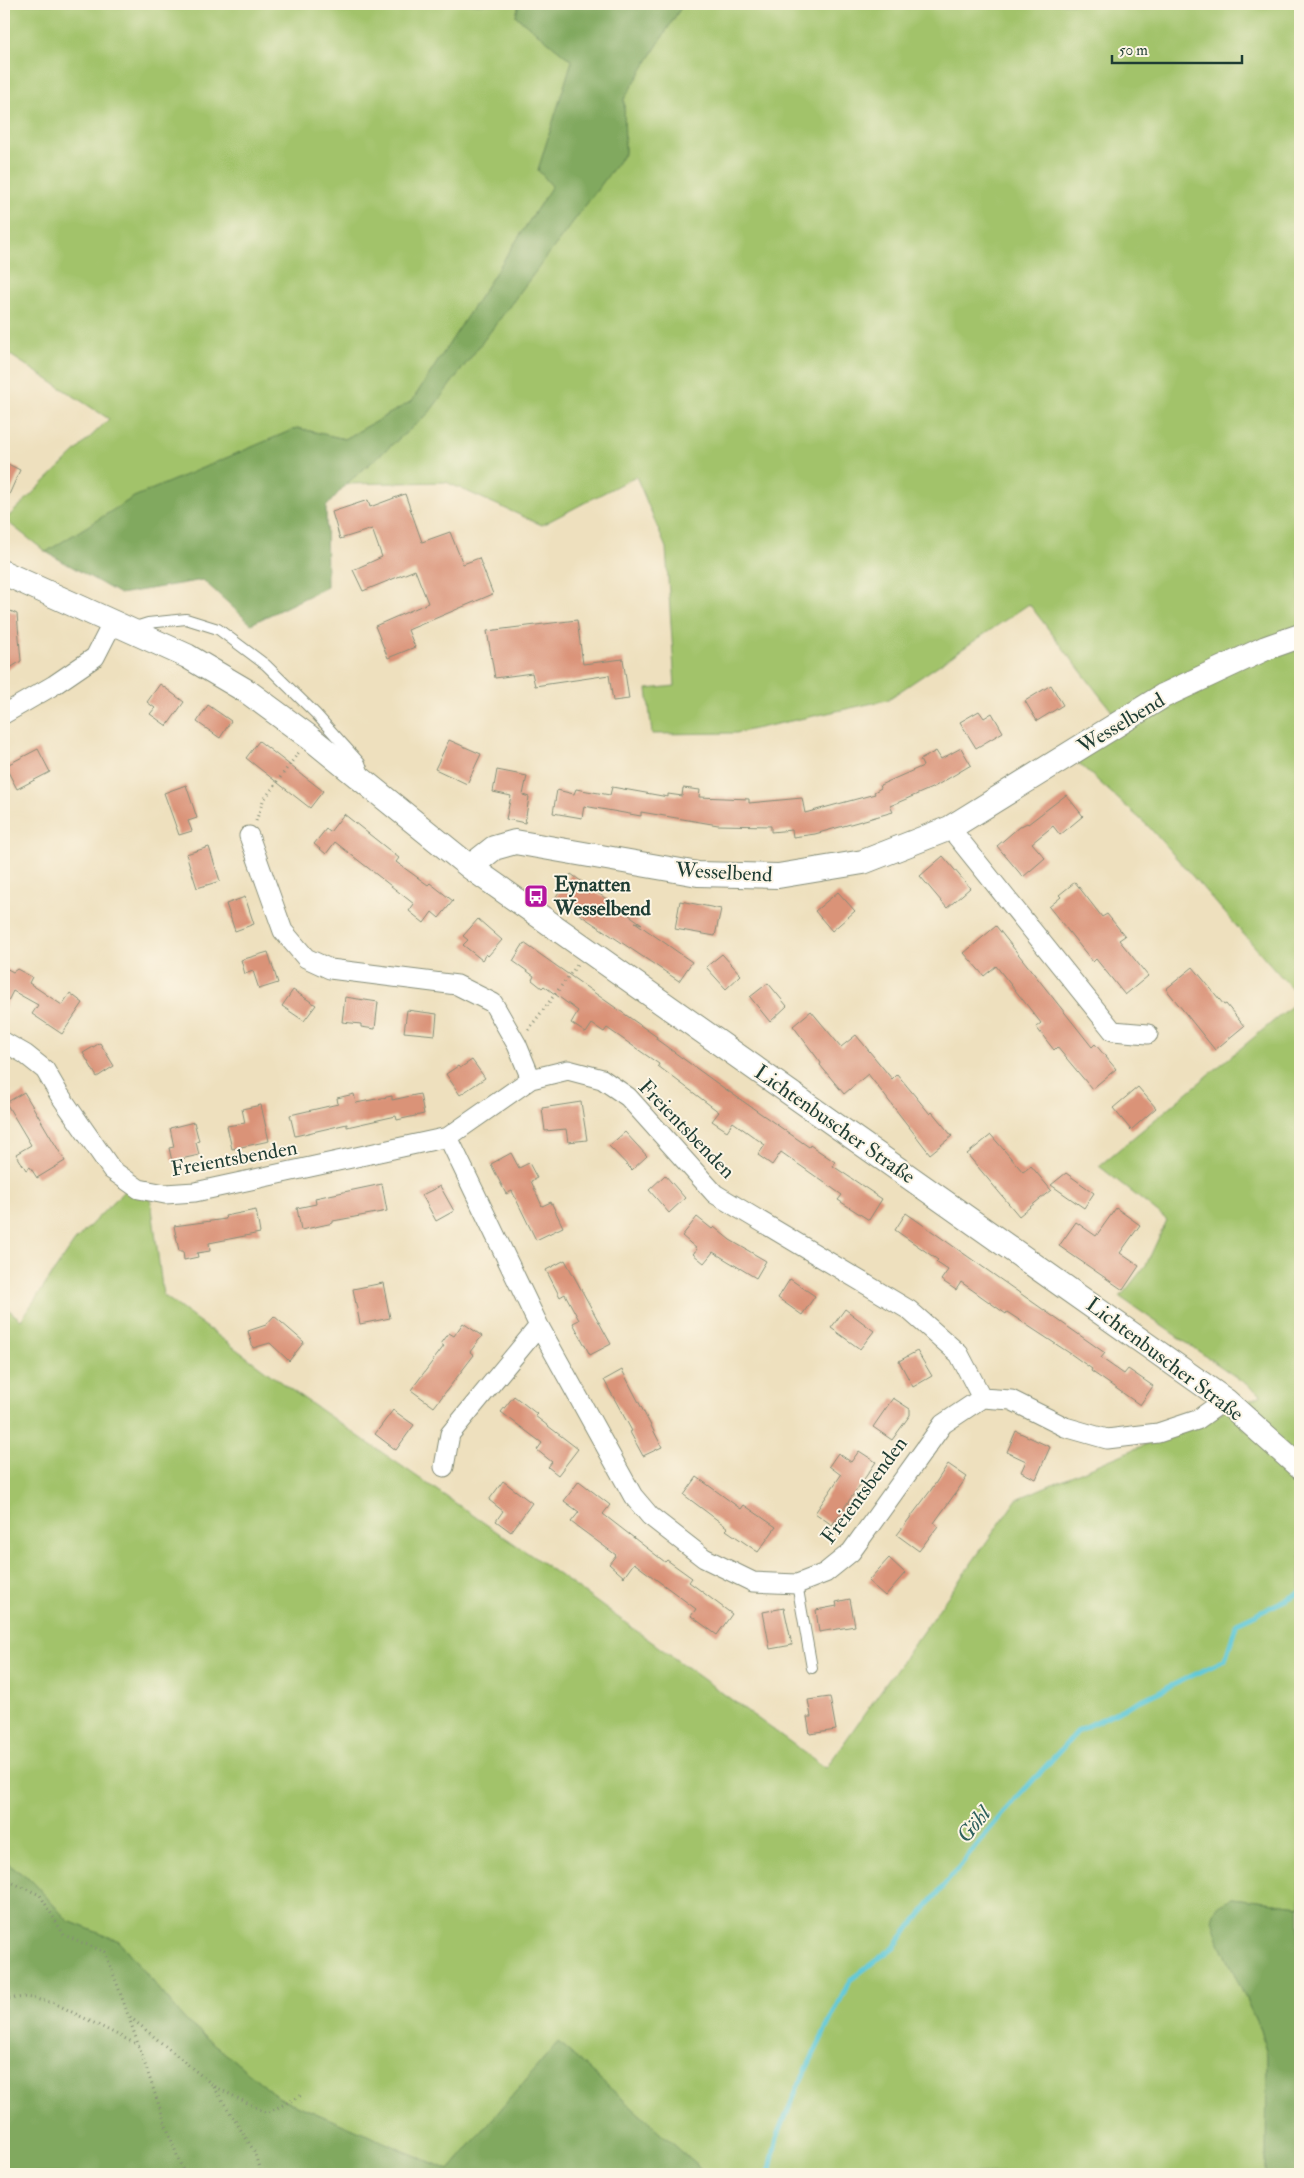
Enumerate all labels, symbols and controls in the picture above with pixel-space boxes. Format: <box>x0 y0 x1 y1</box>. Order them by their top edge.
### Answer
scale bar <box>1112 32 1242 64</box>
text: 50 m <box>1119 41 1148 60</box>
street label: Wesselbend <box>1072 687 1170 760</box>
street label: Wesselbend <box>674 856 774 889</box>
place label: Eynatten Wesselbend <box>553 871 652 922</box>
bus stop icon: Eynatten Wesselbend <box>523 883 549 909</box>
street label: Lichtenbuscher Straße <box>749 1059 921 1190</box>
street label: Freientsbenden <box>632 1074 741 1185</box>
street label: Freientsbenden <box>169 1134 300 1183</box>
street label: Lichtenbuscher Straße <box>1081 1291 1249 1428</box>
street label: Freientsbenden <box>815 1431 914 1550</box>
water label: Göhl <box>951 1799 998 1849</box>

